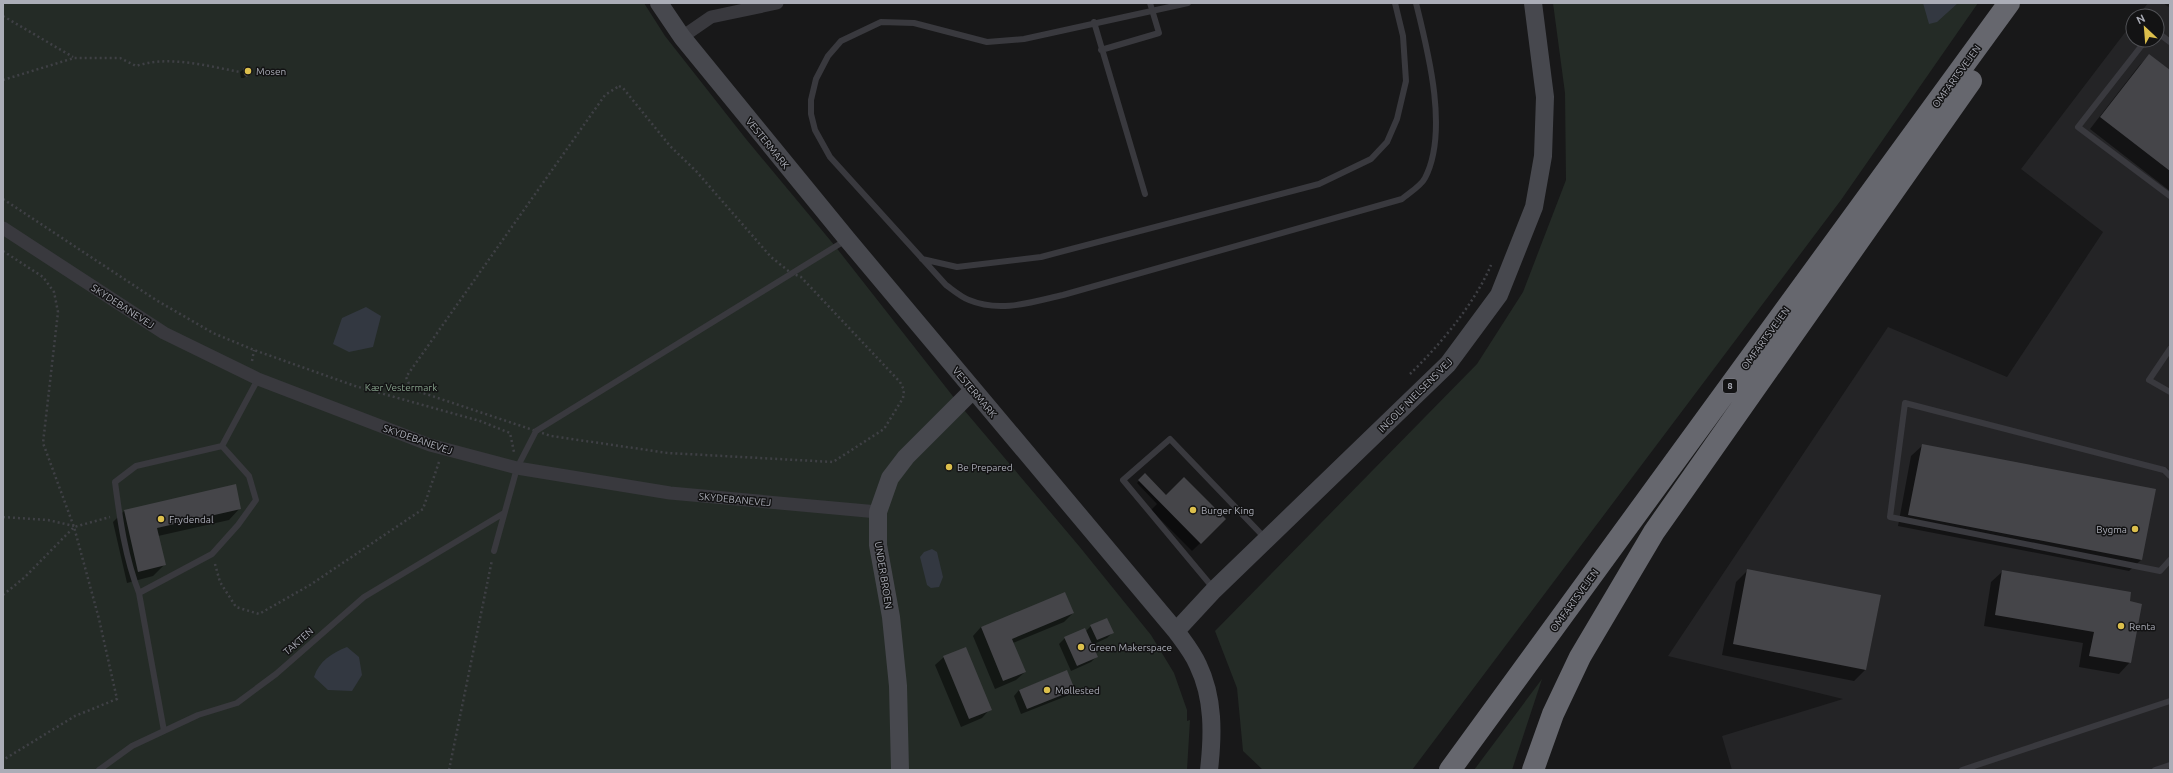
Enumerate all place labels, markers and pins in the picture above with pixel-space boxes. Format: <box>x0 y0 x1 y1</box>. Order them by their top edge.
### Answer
marker: Mosen <box>243 66 253 76</box>
place label: Mosen <box>256 66 286 77</box>
marker: Be Prepared <box>944 462 954 472</box>
place label: Be Prepared <box>957 462 1013 473</box>
marker: Burger King <box>1188 505 1198 515</box>
place label: Burger King <box>1201 505 1254 516</box>
marker: Frydendal <box>156 514 166 524</box>
place label: Frydendal <box>169 514 214 525</box>
place label: Bygma <box>2096 524 2127 535</box>
marker: Bygma <box>2130 524 2140 534</box>
marker: Renta <box>2116 621 2126 631</box>
place label: Renta <box>2129 621 2156 632</box>
marker: Green Makerspace <box>1076 642 1086 652</box>
place label: Green Makerspace <box>1089 642 1172 653</box>
marker: Møllested <box>1042 685 1052 695</box>
place label: Møllested <box>1055 685 1100 696</box>

